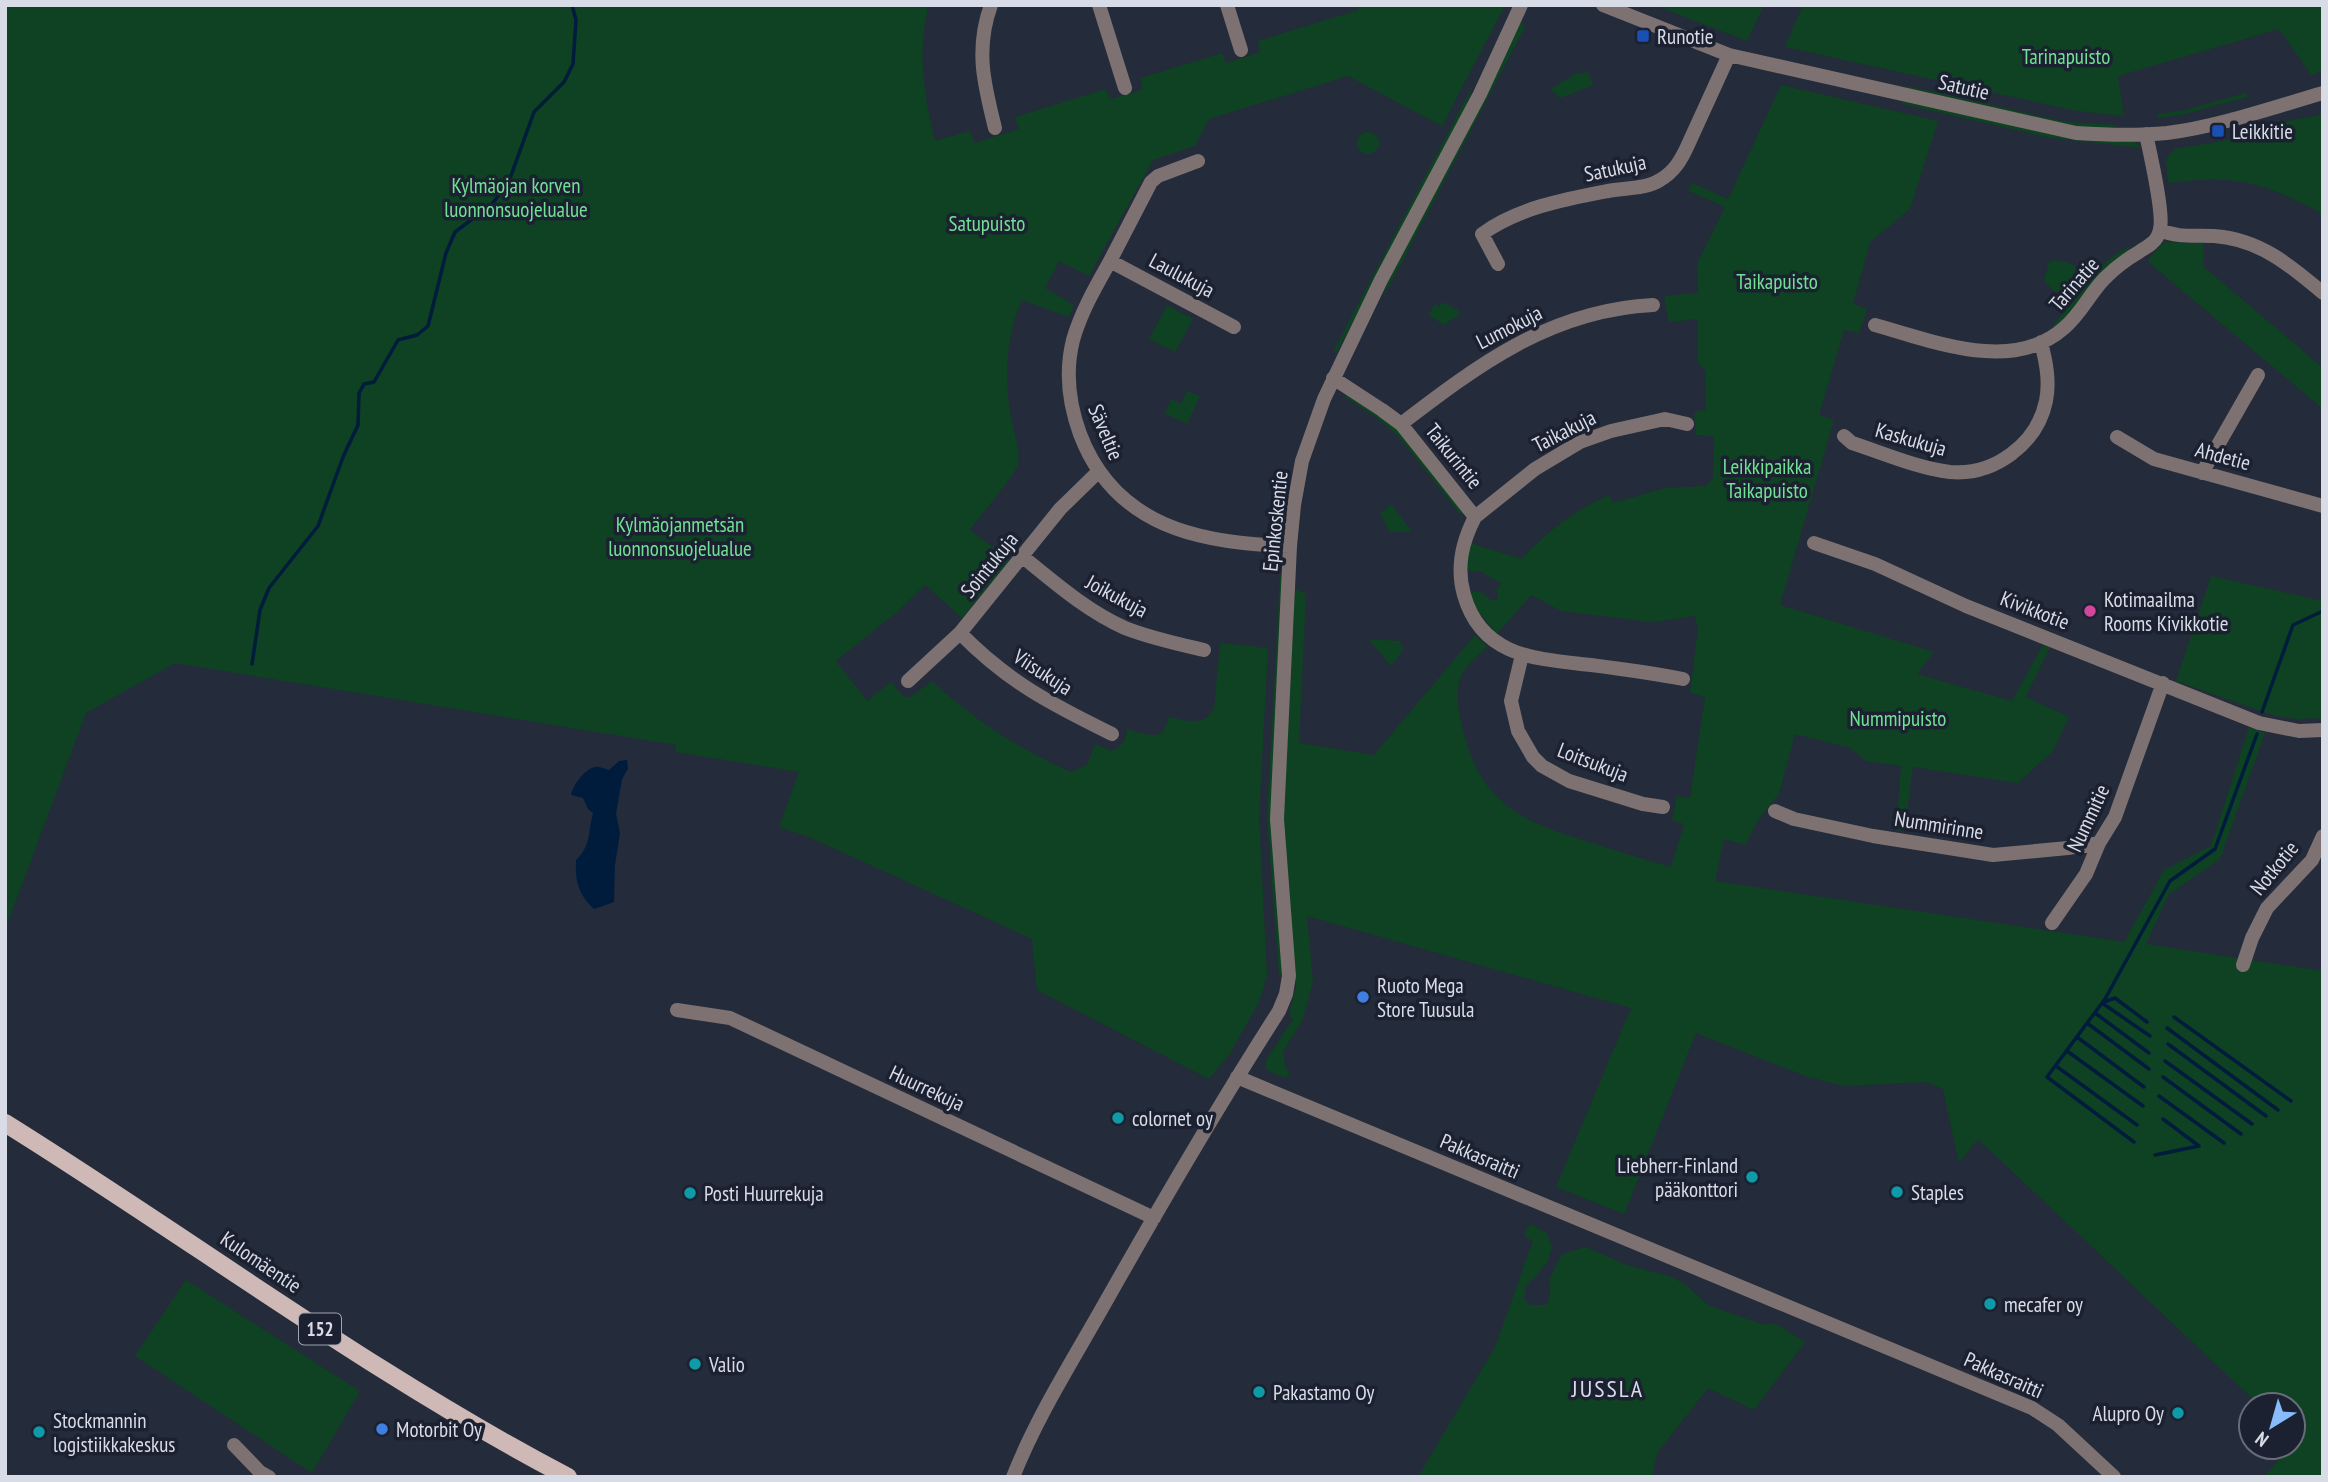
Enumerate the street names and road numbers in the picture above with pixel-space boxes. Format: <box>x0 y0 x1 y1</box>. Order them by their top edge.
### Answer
street label: Satutie <box>1936 68 1992 106</box>
street label: Satukuja <box>1582 148 1648 188</box>
street label: Laulukuja <box>1145 247 1219 303</box>
street label: Tarinatie <box>2043 251 2105 317</box>
street label: Lumokuja <box>1471 299 1547 355</box>
street label: Säveltie <box>1082 400 1130 464</box>
street label: Taikakuja <box>1528 404 1600 458</box>
street label: Kaskukuja <box>1872 416 1950 462</box>
street label: Taikurintie <box>1419 418 1489 494</box>
street label: Ahdetie <box>2192 436 2254 476</box>
street label: Epinkoskentie <box>1256 469 1294 573</box>
street label: Sointukuja <box>954 527 1024 603</box>
street label: Joikukuja <box>1081 568 1153 623</box>
street label: Kivikkotie <box>1997 585 2073 635</box>
street label: Viisukuja <box>1007 642 1078 701</box>
street label: Loitsukuja <box>1554 736 1632 788</box>
street label: Nummitie <box>2061 780 2115 856</box>
street label: Nummirinne <box>1893 805 1985 845</box>
street label: Notkotie <box>2244 835 2304 901</box>
street label: Huurrekuja <box>885 1059 969 1117</box>
street label: Pakkasraitti <box>1436 1127 1524 1185</box>
street label: Kulomäentie <box>215 1225 307 1299</box>
road number: 152 <box>299 1314 341 1344</box>
street label: Pakkasraitti <box>1960 1346 2048 1404</box>

